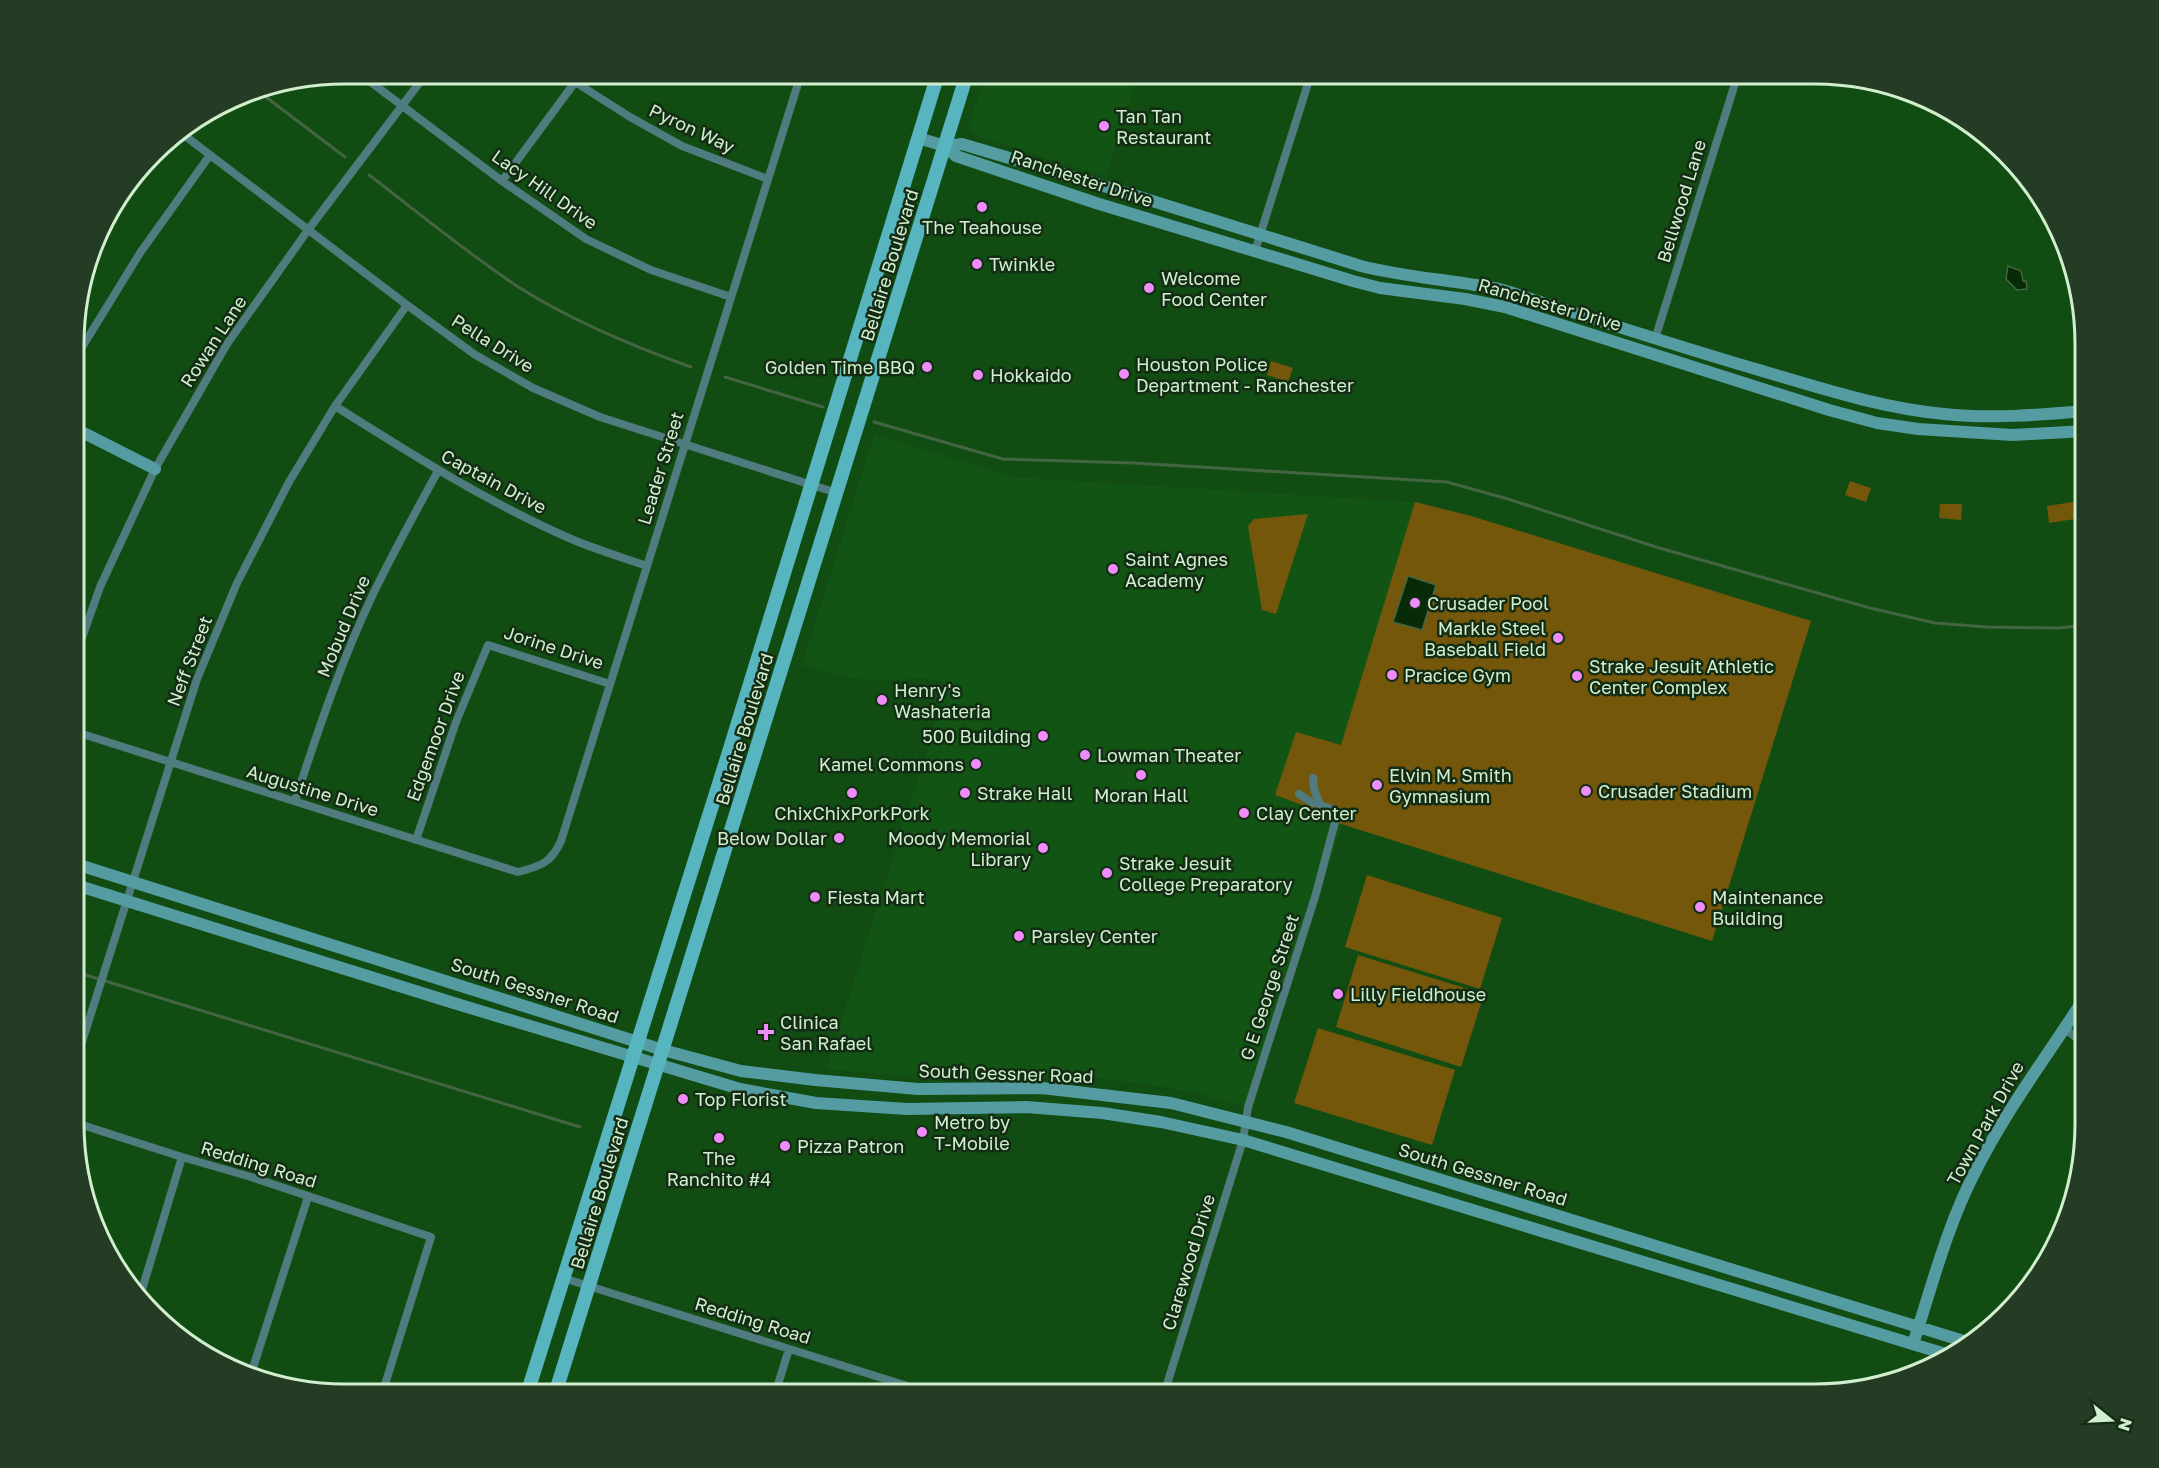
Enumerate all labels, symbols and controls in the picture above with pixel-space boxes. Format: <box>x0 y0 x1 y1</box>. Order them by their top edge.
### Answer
street label: Pyron Way <box>646 99 738 157</box>
place label: Tan Tan Restaurant <box>1116 105 1211 148</box>
marker: Tan Tan Restaurant <box>1097 119 1111 133</box>
street label: Bellwood Lane <box>1652 137 1710 265</box>
street label: Lacy Hill Drive <box>488 144 602 234</box>
street label: Ranchester Drive <box>1008 145 1156 211</box>
street label: Bellaire Boulevard <box>855 186 923 344</box>
marker: The Teahouse <box>975 200 989 214</box>
place label: The Teahouse <box>922 216 1042 238</box>
place label: Twinkle <box>989 253 1055 275</box>
marker: Twinkle <box>970 257 984 271</box>
place label: Welcome Food Center <box>1161 267 1267 310</box>
street label: Ranchester Drive <box>1476 273 1624 335</box>
marker: Welcome Food Center <box>1142 281 1156 295</box>
street label: Rowan Lane <box>175 291 251 391</box>
street label: Pella Drive <box>448 309 538 377</box>
place label: Houston Police Department - Ranchester <box>1136 353 1354 396</box>
place label: Golden Time BBQ <box>765 356 915 378</box>
marker: Golden Time BBQ <box>920 360 934 374</box>
place label: Hokkaido <box>990 364 1072 386</box>
marker: Houston Police Department - Ranchester <box>1117 367 1131 381</box>
marker: Hokkaido <box>971 368 985 382</box>
street label: Leader Street <box>632 409 688 527</box>
street label: Captain Drive <box>438 444 550 518</box>
place label: Saint Agnes Academy <box>1125 548 1228 591</box>
marker: Saint Agnes Academy <box>1106 562 1120 576</box>
street label: Mobud Drive <box>312 572 374 680</box>
place label: Crusader Pool <box>1427 592 1549 614</box>
marker: Crusader Pool <box>1408 596 1422 610</box>
street label: Neff Street <box>162 613 216 709</box>
place label: Markle Steel Baseball Field <box>1424 617 1546 660</box>
street label: Jorine Drive <box>502 621 606 673</box>
marker: Markle Steel Baseball Field <box>1551 631 1565 645</box>
street label: Bellaire Boulevard <box>710 650 778 808</box>
place label: Strake Jesuit Athletic Center Complex <box>1589 655 1774 698</box>
place label: Pracice Gym <box>1404 664 1511 686</box>
street label: Edgemoor Drive <box>401 668 469 804</box>
marker: Pracice Gym <box>1385 668 1399 682</box>
marker: Strake Jesuit Athletic Center Complex <box>1570 669 1584 683</box>
place label: Henry's Washateria <box>894 679 991 722</box>
marker: Henry's Washateria <box>875 693 889 707</box>
place label: 500 Building <box>922 725 1031 747</box>
marker: 500 Building <box>1036 729 1050 743</box>
place label: Lowman Theater <box>1097 744 1241 766</box>
marker: Lowman Theater <box>1078 748 1092 762</box>
place label: Kamel Commons <box>819 753 964 775</box>
marker: Kamel Commons <box>969 757 983 771</box>
street label: Augustine Drive <box>244 759 382 821</box>
place label: Elvin M. Smith Gymnasium <box>1389 764 1512 807</box>
marker: Moran Hall <box>1134 768 1148 782</box>
marker: Elvin M. Smith Gymnasium <box>1370 778 1384 792</box>
place label: Crusader Stadium <box>1598 780 1752 802</box>
place label: Strake Hall <box>977 782 1073 804</box>
place label: Moran Hall <box>1094 784 1188 806</box>
marker: Crusader Stadium <box>1579 784 1593 798</box>
marker: ChixChixPorkPork <box>845 786 859 800</box>
marker: Strake Hall <box>958 786 972 800</box>
place label: ChixChixPorkPork <box>774 802 930 824</box>
place label: Clay Center <box>1256 802 1357 824</box>
marker: Clay Center <box>1237 806 1251 820</box>
place label: Below Dollar <box>717 827 827 849</box>
place label: Moody Memorial Library <box>888 827 1031 870</box>
marker: Below Dollar <box>832 831 846 845</box>
marker: Moody Memorial Library <box>1036 841 1050 855</box>
place label: Strake Jesuit College Preparatory <box>1119 852 1293 895</box>
marker: Strake Jesuit College Preparatory <box>1100 866 1114 880</box>
place label: Fiesta Mart <box>827 886 925 908</box>
place label: Maintenance Building <box>1712 886 1824 929</box>
marker: Fiesta Mart <box>808 890 822 904</box>
marker: Maintenance Building <box>1693 900 1707 914</box>
street label: G E George Street <box>1235 911 1303 1063</box>
place label: Parsley Center <box>1031 925 1158 947</box>
marker: Parsley Center <box>1012 929 1026 943</box>
street label: South Gessner Road <box>448 952 622 1028</box>
place label: Lilly Fieldhouse <box>1350 983 1486 1005</box>
marker: Lilly Fieldhouse <box>1331 987 1345 1001</box>
place label: Clinica San Rafael <box>780 1011 872 1054</box>
marker: Clinica San Rafael <box>757 1023 775 1041</box>
street label: Town Park Drive <box>1942 1057 2028 1189</box>
street label: South Gessner Road <box>918 1059 1094 1087</box>
place label: Top Florist <box>695 1088 787 1110</box>
marker: Top Florist <box>676 1092 690 1106</box>
place label: Metro by T-Mobile <box>934 1111 1010 1154</box>
street label: Bellaire Boulevard <box>565 1114 633 1272</box>
marker: Metro by T-Mobile <box>915 1125 929 1139</box>
marker: The Ranchito #4 <box>712 1131 726 1145</box>
place label: Pizza Patron <box>797 1135 904 1157</box>
street label: Redding Road <box>198 1136 320 1192</box>
street label: South Gessner Road <box>1396 1138 1570 1210</box>
marker: Pizza Patron <box>778 1139 792 1153</box>
place label: The Ranchito #4 <box>667 1147 771 1190</box>
street label: Clarewood Drive <box>1157 1191 1219 1333</box>
street label: Redding Road <box>692 1292 814 1348</box>
north arrow <box>2081 1390 2141 1450</box>
text: N <box>2114 1416 2137 1434</box>

